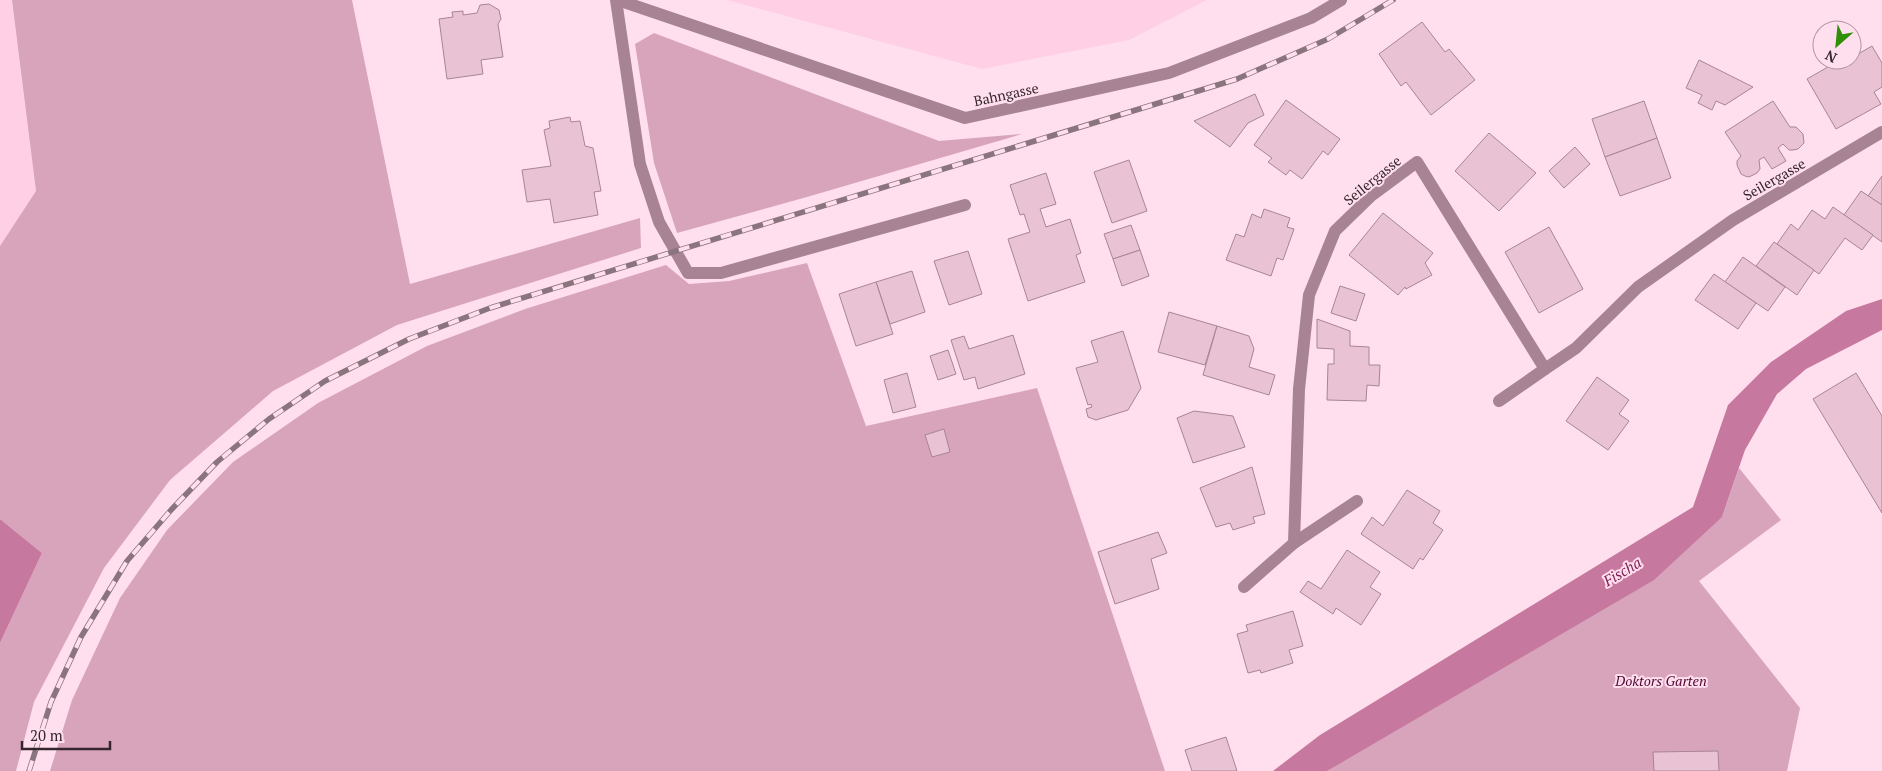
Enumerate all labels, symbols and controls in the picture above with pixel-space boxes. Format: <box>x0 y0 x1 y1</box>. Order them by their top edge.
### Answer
north arrow <box>1812 20 1862 70</box>
text: N <box>1821 46 1840 68</box>
street label: Bahngasse <box>972 78 1040 110</box>
street label: Seilergasse <box>1339 151 1405 209</box>
street label: Seilergasse <box>1739 154 1809 204</box>
water label: Fischa <box>1598 552 1645 591</box>
park label: Doktors Garten <box>1614 671 1707 690</box>
scale bar <box>22 718 110 750</box>
text: 20 m <box>30 725 63 745</box>

